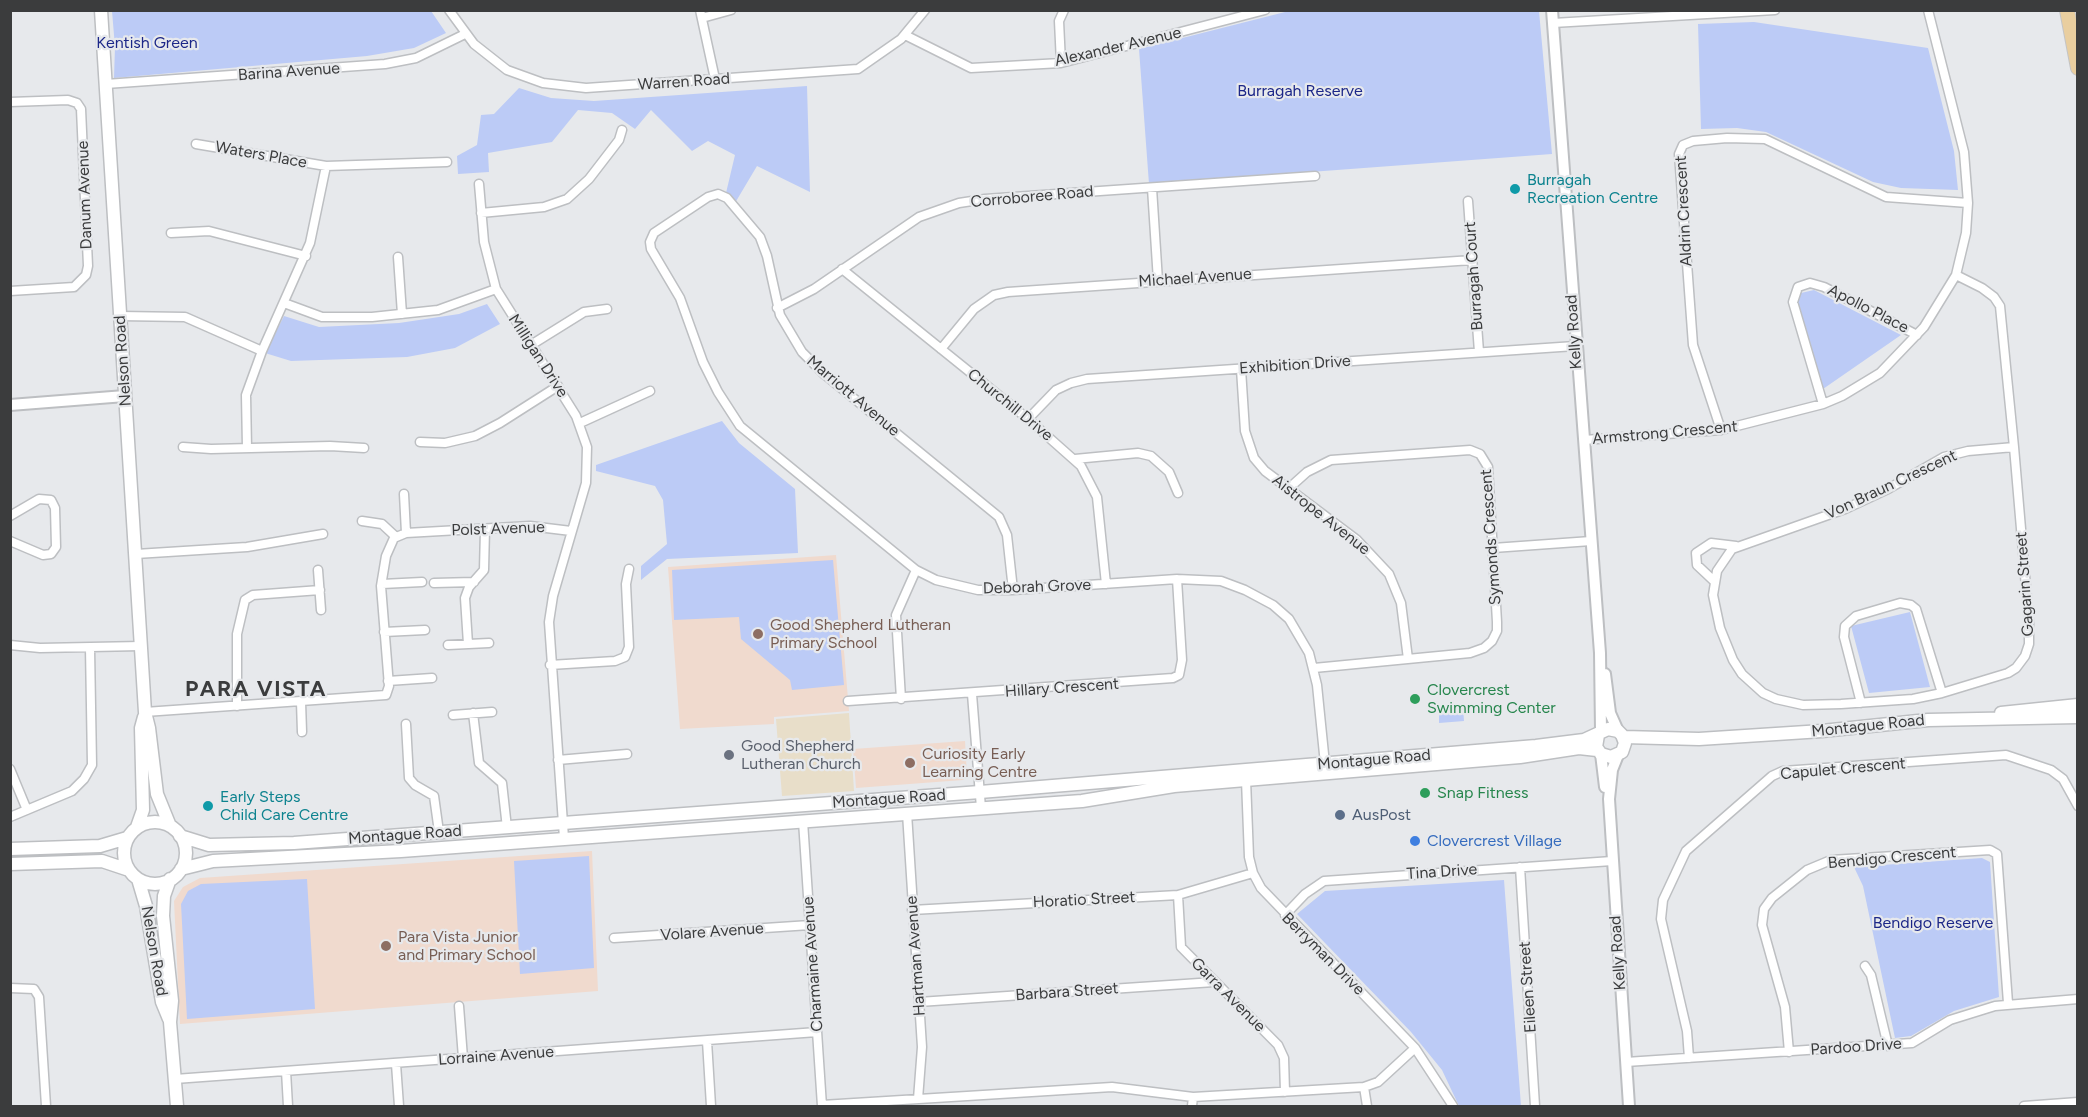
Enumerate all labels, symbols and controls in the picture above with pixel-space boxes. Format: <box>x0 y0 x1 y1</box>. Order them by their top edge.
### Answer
street label: Alexander Avenue <box>1053 23 1183 71</box>
park label: Kentish Green <box>96 33 198 53</box>
street label: Barina Avenue <box>237 59 341 85</box>
street label: Warren Road <box>637 69 731 95</box>
park label: Burragah Reserve <box>1237 81 1363 101</box>
street label: Waters Place <box>214 137 308 173</box>
street label: Danum Avenue <box>74 140 96 250</box>
street label: Aldrin Crescent <box>1672 155 1696 267</box>
place label: Burragah Recreation Centre <box>1527 170 1658 208</box>
street label: Corroboree Road <box>970 182 1094 212</box>
marker: Burragah Recreation Centre <box>1508 182 1522 196</box>
street label: Burragah Court <box>1461 221 1487 331</box>
street label: Michael Avenue <box>1138 264 1252 292</box>
street label: Apollo Place <box>1824 280 1912 338</box>
street label: Kelly Road <box>1562 294 1586 370</box>
street label: Milligan Drive <box>504 311 572 401</box>
street label: Nelson Road <box>110 315 136 407</box>
street label: Marriott Avenue <box>803 351 903 441</box>
street label: Exhibition Drive <box>1239 352 1351 378</box>
street label: Churchill Drive <box>964 365 1056 445</box>
street label: Armstrong Crescent <box>1592 417 1738 449</box>
street label: Von Braun Crescent <box>1822 446 1960 524</box>
street label: Symonds Crescent <box>1477 468 1505 606</box>
street label: Aistrope Avenue <box>1268 471 1374 559</box>
street label: Polst Avenue <box>451 518 545 540</box>
street label: Gagarin Street <box>2012 531 2038 637</box>
street label: Deborah Grove <box>983 576 1091 598</box>
place label: Good Shepherd Lutheran Primary School <box>770 615 951 653</box>
marker: Good Shepherd Lutheran Primary School <box>751 627 765 641</box>
street label: Hillary Crescent <box>1004 674 1120 702</box>
district label: PARA VISTA <box>185 677 327 703</box>
place label: Clovercrest Swimming Center <box>1427 680 1556 718</box>
marker: Clovercrest Swimming Center <box>1408 692 1422 706</box>
street label: Montague Road <box>1810 711 1926 741</box>
place label: Good Shepherd Lutheran Church <box>741 736 861 774</box>
place label: Curiosity Early Learning Centre <box>922 744 1037 782</box>
street label: Montague Road <box>1317 745 1431 775</box>
marker: Good Shepherd Lutheran Church <box>722 748 736 762</box>
street label: Capulet Crescent <box>1779 754 1907 784</box>
marker: Curiosity Early Learning Centre <box>903 756 917 770</box>
place label: Snap Fitness <box>1437 783 1528 803</box>
street label: Montague Road <box>832 785 946 813</box>
marker: Snap Fitness <box>1418 786 1432 800</box>
place label: Early Steps Child Care Centre <box>220 787 348 825</box>
marker: Early Steps Child Care Centre <box>201 799 215 813</box>
place label: AusPost <box>1352 805 1411 825</box>
marker: AusPost <box>1333 808 1347 822</box>
street label: Montague Road <box>348 821 462 849</box>
place label: Clovercrest Village <box>1427 831 1562 851</box>
marker: Clovercrest Village <box>1408 834 1422 848</box>
street label: Bendigo Crescent <box>1827 843 1957 873</box>
street label: Tina Drive <box>1406 860 1478 884</box>
street label: Horatio Street <box>1032 888 1136 912</box>
street label: Hartman Avenue <box>902 895 930 1017</box>
street label: Charmaine Avenue <box>799 896 827 1032</box>
street label: Nelson Road <box>137 904 171 998</box>
street label: Berryman Drive <box>1278 909 1368 999</box>
park label: Bendigo Reserve <box>1873 913 1993 933</box>
street label: Kelly Road <box>1606 915 1630 991</box>
street label: Volare Avenue <box>660 919 764 945</box>
place label: Para Vista Junior and Primary School <box>398 927 536 965</box>
marker: Para Vista Junior and Primary School <box>379 939 393 953</box>
street label: Eileen Street <box>1515 941 1541 1033</box>
street label: Garra Avenue <box>1187 954 1269 1036</box>
street label: Barbara Street <box>1015 979 1119 1005</box>
street label: Pardoo Drive <box>1810 1034 1902 1060</box>
street label: Lorraine Avenue <box>437 1042 555 1070</box>

